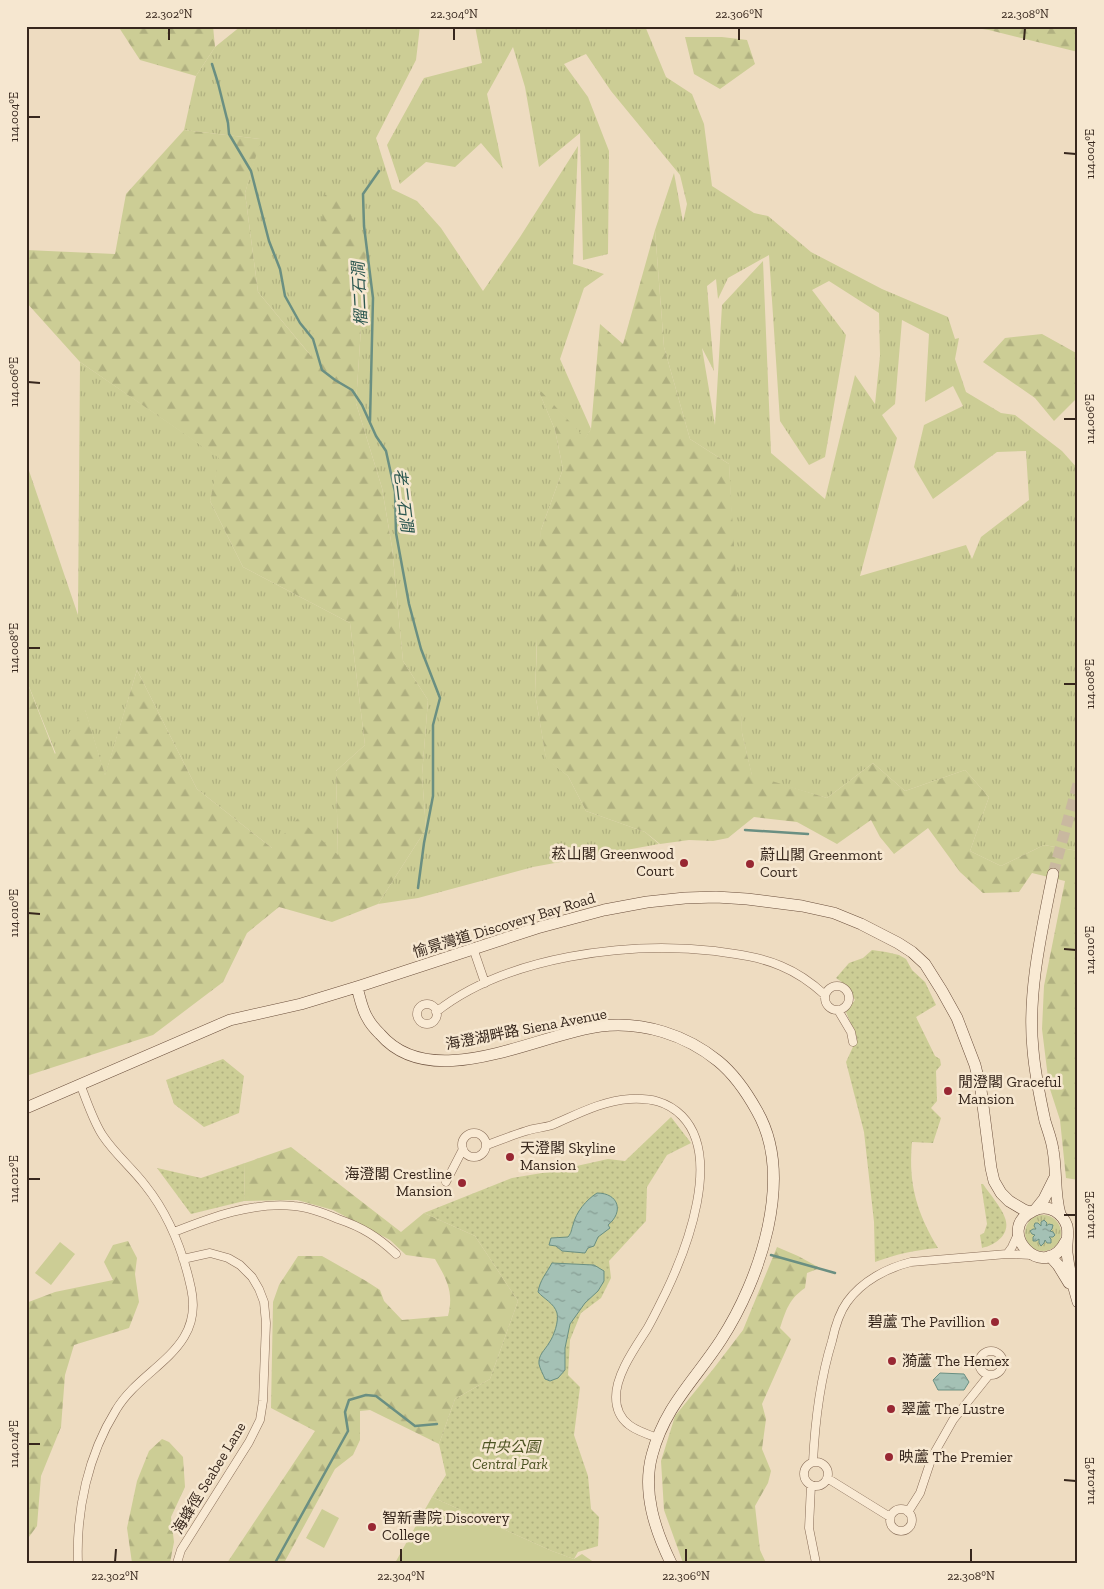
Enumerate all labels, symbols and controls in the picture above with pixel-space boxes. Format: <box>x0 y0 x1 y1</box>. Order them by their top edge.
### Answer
text: 22.302°N <box>145 7 193 21</box>
text: 22.304°N <box>430 7 478 21</box>
text: 22.306°N <box>715 7 763 21</box>
text: 22.308°N <box>1001 7 1049 21</box>
text: 114.004°E <box>7 92 21 142</box>
text: 114.004°E <box>1083 129 1097 179</box>
water label: 榴二石澗 <box>348 260 371 326</box>
text: 114.006°E <box>7 357 21 407</box>
text: 114.006°E <box>1083 394 1097 444</box>
water label: 老二石澗 <box>390 467 417 535</box>
text: 114.008°E <box>7 623 21 673</box>
text: 114.008°E <box>1083 659 1097 709</box>
place label: 菘山閣 Greenwood Court <box>552 845 675 880</box>
place label: 蔚山閣 Greenmont Court <box>760 846 883 881</box>
marker: 菘山閣 Greenwood Court <box>678 857 690 869</box>
marker: 蔚山閣 Greenmont Court <box>744 858 756 870</box>
street label: 愉景灣道 Discovery Bay Road <box>411 888 598 961</box>
text: 114.010°E <box>7 889 21 937</box>
text: 114.010°E <box>1083 926 1097 974</box>
street label: 海澄湖畔路 Siena Avenue <box>444 1005 608 1053</box>
place label: 閒澄閣 Graceful Mansion <box>958 1073 1062 1108</box>
marker: 閒澄閣 Graceful Mansion <box>942 1085 954 1097</box>
place label: 天澄閣 Skyline Mansion <box>520 1139 616 1174</box>
marker: 天澄閣 Skyline Mansion <box>504 1151 516 1163</box>
text: 114.012°E <box>7 1155 21 1203</box>
place label: 海澄閣 Crestline Mansion <box>345 1165 452 1200</box>
marker: 海澄閣 Crestline Mansion <box>456 1177 468 1189</box>
text: 114.012°E <box>1083 1191 1097 1239</box>
place label: 碧蘆 The Pavillion <box>868 1313 985 1331</box>
marker: 碧蘆 The Pavillion <box>989 1316 1001 1328</box>
place label: 漪蘆 The Hemex <box>902 1352 1009 1370</box>
marker: 漪蘆 The Hemex <box>886 1355 898 1367</box>
place label: 翠蘆 The Lustre <box>901 1400 1005 1418</box>
marker: 翠蘆 The Lustre <box>885 1403 897 1415</box>
street label: 海蜂徑 Seabee Lane <box>169 1419 249 1537</box>
text: 114.014°E <box>7 1420 21 1468</box>
park label: 中央公園 Central Park <box>472 1438 548 1473</box>
place label: 映蘆 The Premier <box>899 1448 1013 1466</box>
marker: 映蘆 The Premier <box>883 1451 895 1463</box>
text: 114.014°E <box>1083 1457 1097 1505</box>
place label: 智新書院 Discovery College <box>382 1509 510 1544</box>
marker: 智新書院 Discovery College <box>366 1521 378 1533</box>
text: 22.302°N <box>91 1569 139 1583</box>
text: 22.304°N <box>377 1569 425 1583</box>
text: 22.306°N <box>662 1569 710 1583</box>
text: 22.308°N <box>947 1569 995 1583</box>

